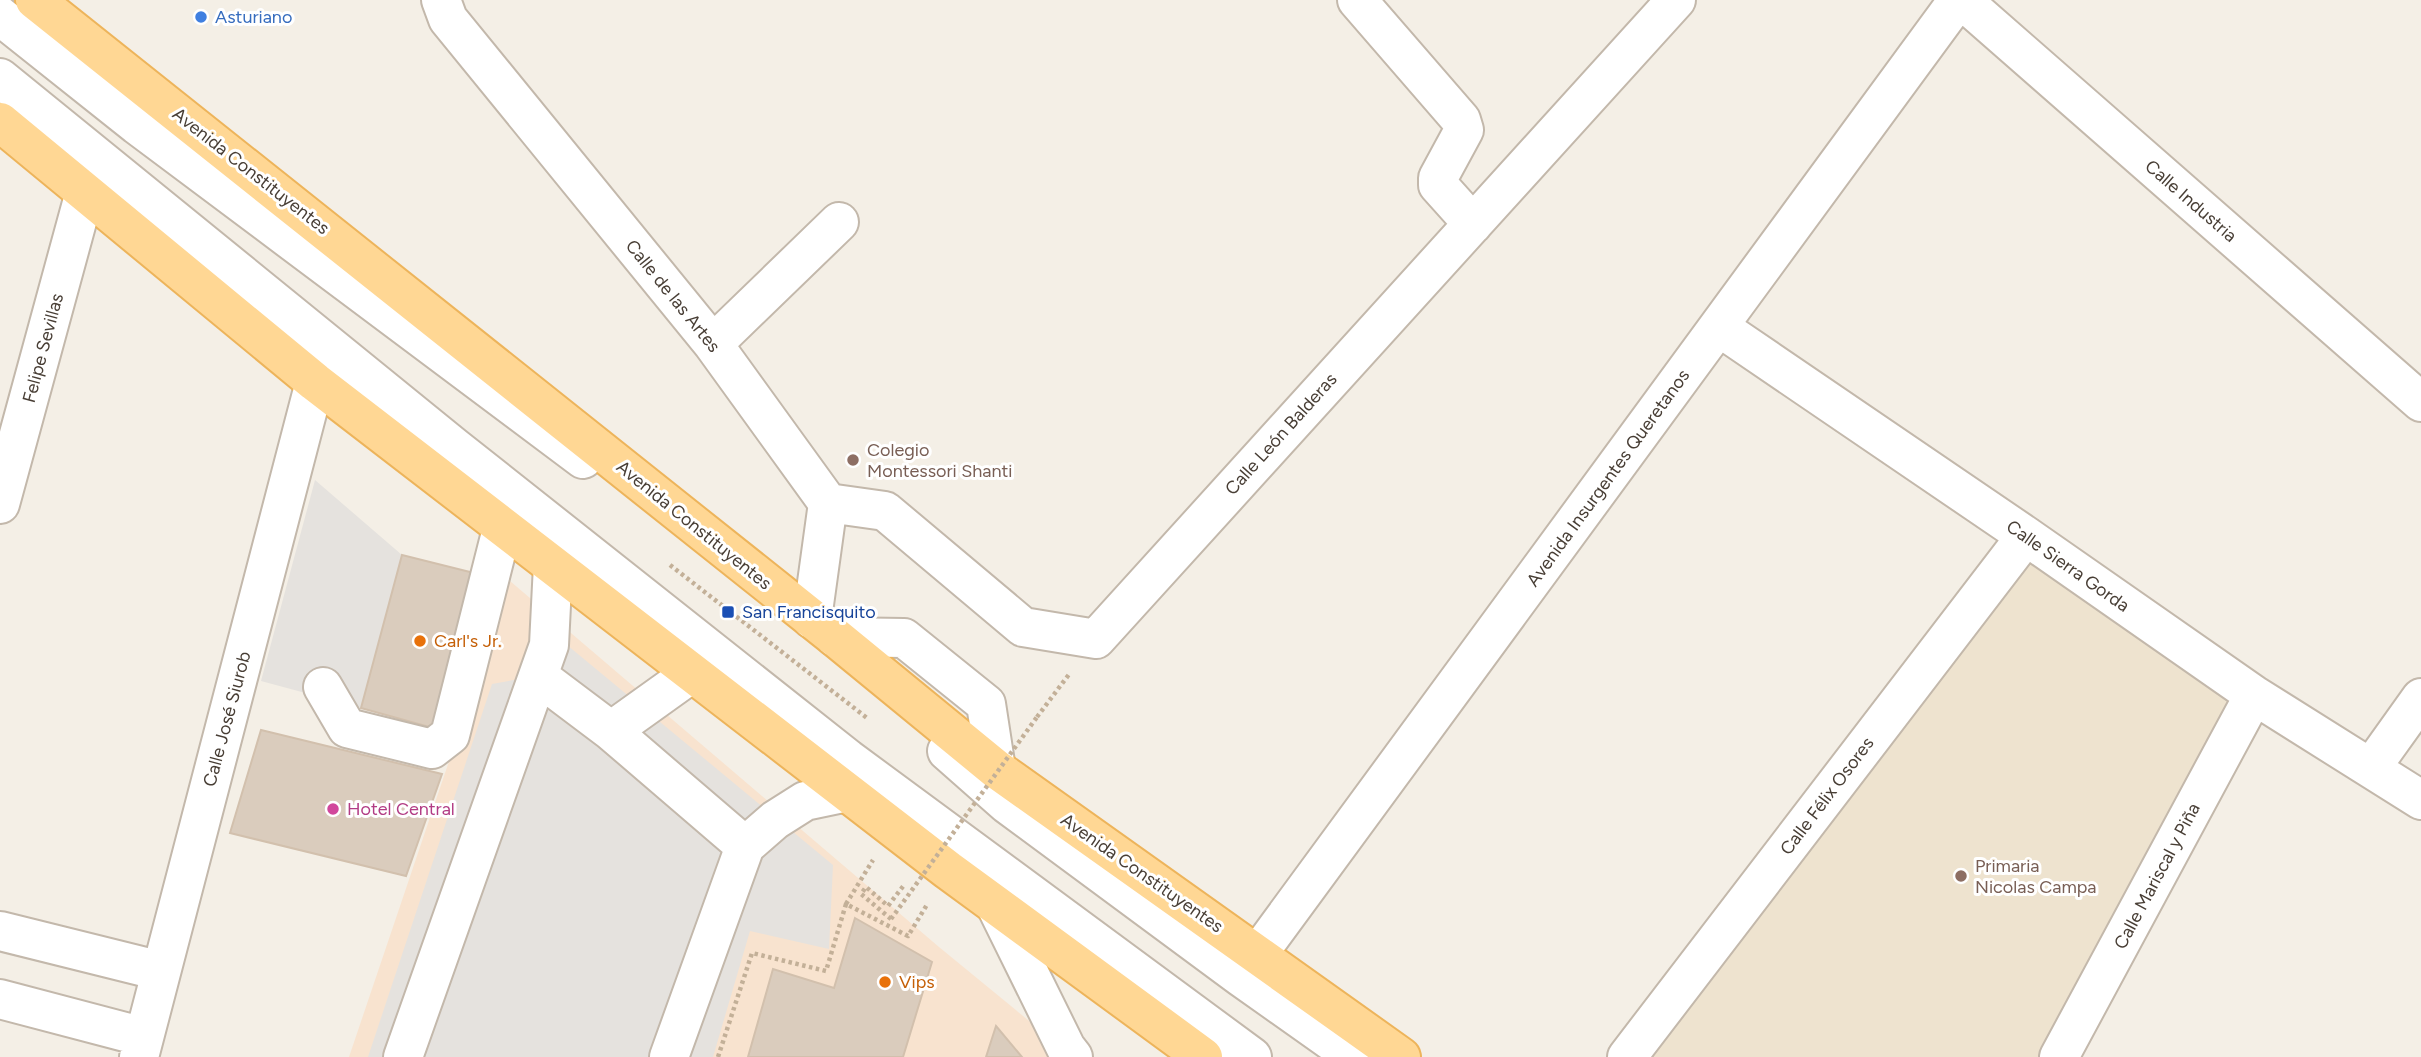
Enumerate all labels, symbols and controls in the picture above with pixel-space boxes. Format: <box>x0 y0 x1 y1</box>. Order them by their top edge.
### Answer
place label: Asturiano <box>215 6 292 28</box>
marker: Asturiano <box>193 9 209 25</box>
street label: Avenida Constituyentes <box>168 103 334 239</box>
street label: Calle Industria <box>2141 155 2241 247</box>
street label: Calle de las Artes <box>621 235 725 357</box>
street label: Felipe Sevillas <box>18 291 68 405</box>
street label: Avenida Insurgentes Queretanos <box>1522 365 1694 591</box>
street label: Calle León Balderas <box>1220 368 1342 500</box>
place label: Colegio Montessori Shanti <box>867 439 1013 482</box>
marker: Colegio Montessori Shanti <box>845 452 861 468</box>
street label: Avenida Constituyentes <box>612 456 776 594</box>
street label: Calle Sierra Gorda <box>2002 515 2134 617</box>
place label: San Francisquito <box>742 601 876 623</box>
marker: San Francisquito <box>720 604 736 620</box>
place label: Carl's Jr. <box>434 630 502 652</box>
marker: Carl's Jr. <box>412 633 428 649</box>
street label: Calle José Siurob <box>198 649 256 789</box>
street label: Calle Félix Osores <box>1775 733 1879 859</box>
place label: Hotel Central <box>347 798 455 820</box>
street label: Calle Mariscal y Piña <box>2109 799 2205 953</box>
marker: Hotel Central <box>325 801 341 817</box>
street label: Avenida Constituyentes <box>1057 809 1227 937</box>
place label: Primaria Nicolas Campa <box>1975 855 2097 898</box>
marker: Primaria Nicolas Campa <box>1953 868 1969 884</box>
place label: Vips <box>899 971 935 993</box>
marker: Vips <box>877 974 893 990</box>

